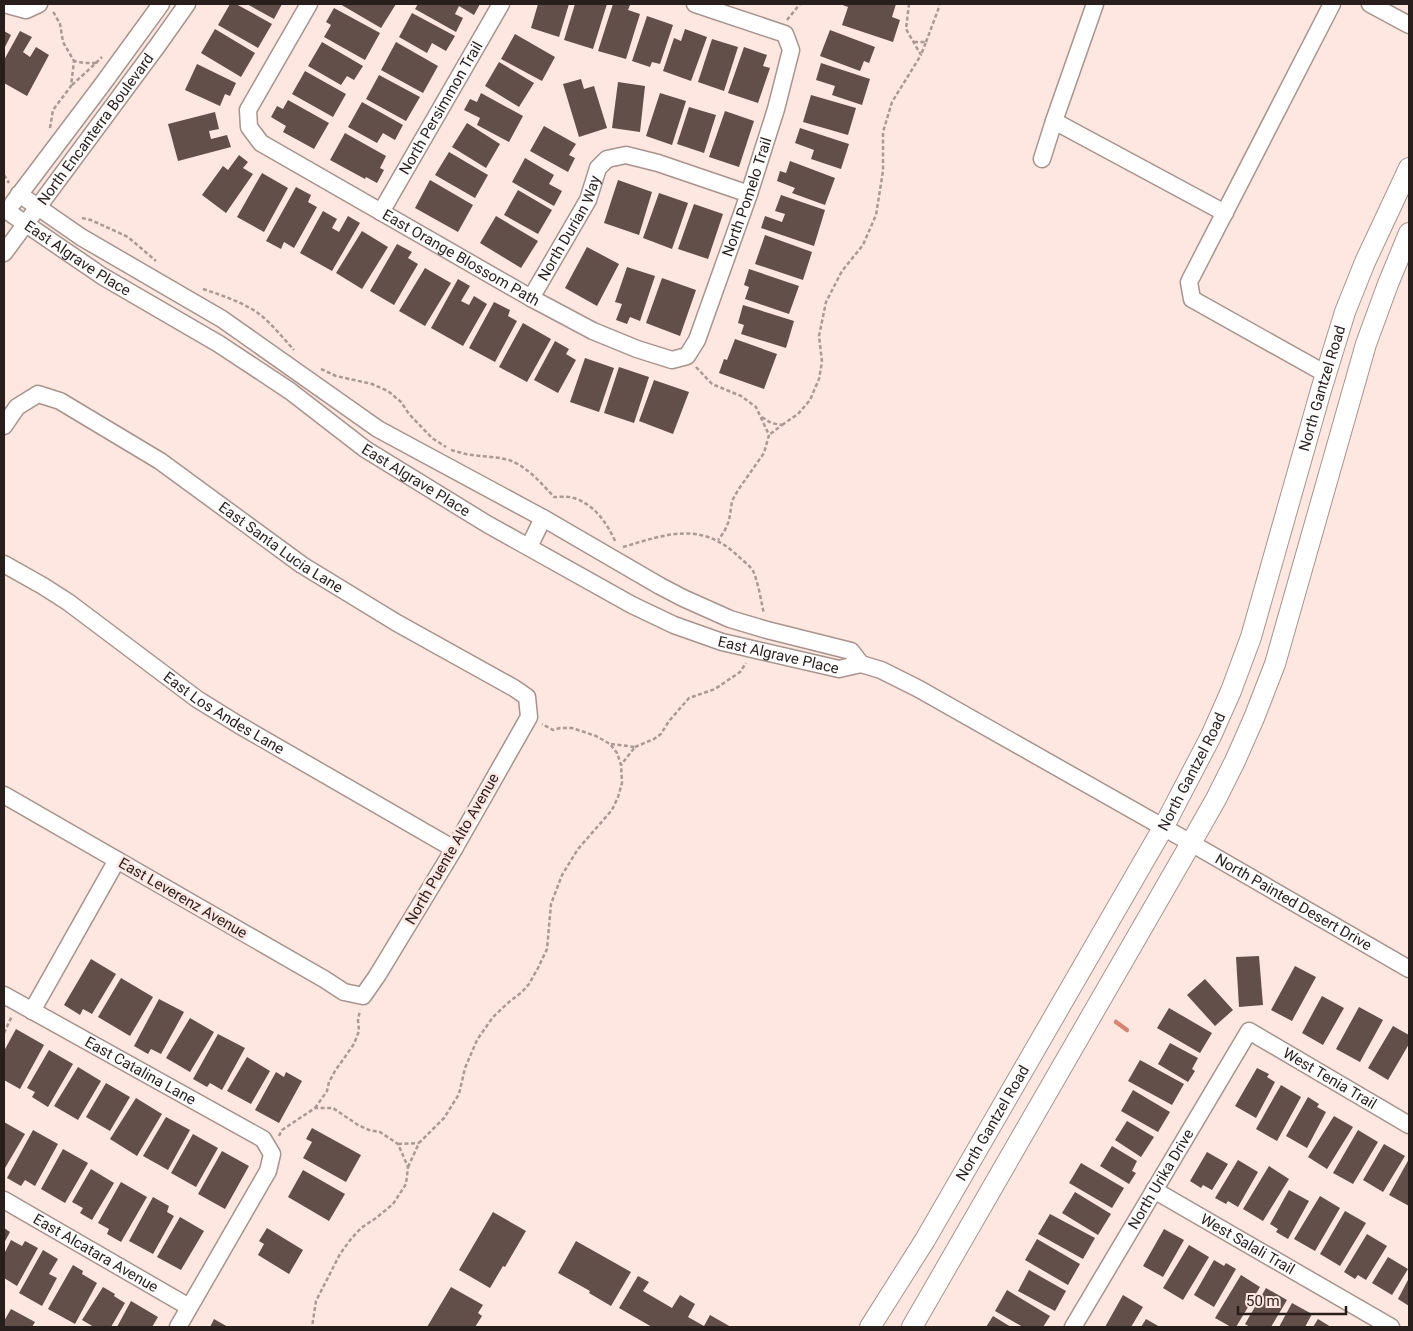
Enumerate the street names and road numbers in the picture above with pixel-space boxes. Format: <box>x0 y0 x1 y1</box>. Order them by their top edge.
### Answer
street label: North Persimmon Trail <box>395 38 486 178</box>
street label: North Encanterra Boulevard <box>34 50 158 209</box>
street label: North Pomelo Trail <box>718 135 775 259</box>
street label: North Durian Way <box>534 173 604 284</box>
street label: East Orange Blossom Path <box>379 206 543 310</box>
street label: East Algrave Place <box>21 217 134 300</box>
street label: North Gantzel Road <box>1295 323 1349 453</box>
street label: East Algrave Place <box>358 440 473 520</box>
street label: East Santa Lucia Lane <box>215 498 346 597</box>
street label: East Algrave Place <box>716 632 841 678</box>
street label: East Los Andes Lane <box>160 668 287 758</box>
street label: North Gantzel Road <box>1154 710 1229 834</box>
street label: North Puente Alto Avenue <box>401 770 503 928</box>
street label: North Painted Desert Drive <box>1212 850 1375 954</box>
street label: East Leverenz Avenue <box>115 854 251 942</box>
street label: East Catalina Lane <box>82 1033 199 1109</box>
street label: West Tenia Trail <box>1280 1044 1380 1113</box>
street label: North Gantzel Road <box>952 1062 1033 1184</box>
street label: North Urika Drive <box>1124 1126 1198 1232</box>
street label: East Alcatara Avenue <box>30 1210 162 1296</box>
street label: West Salali Trail <box>1197 1210 1298 1278</box>

